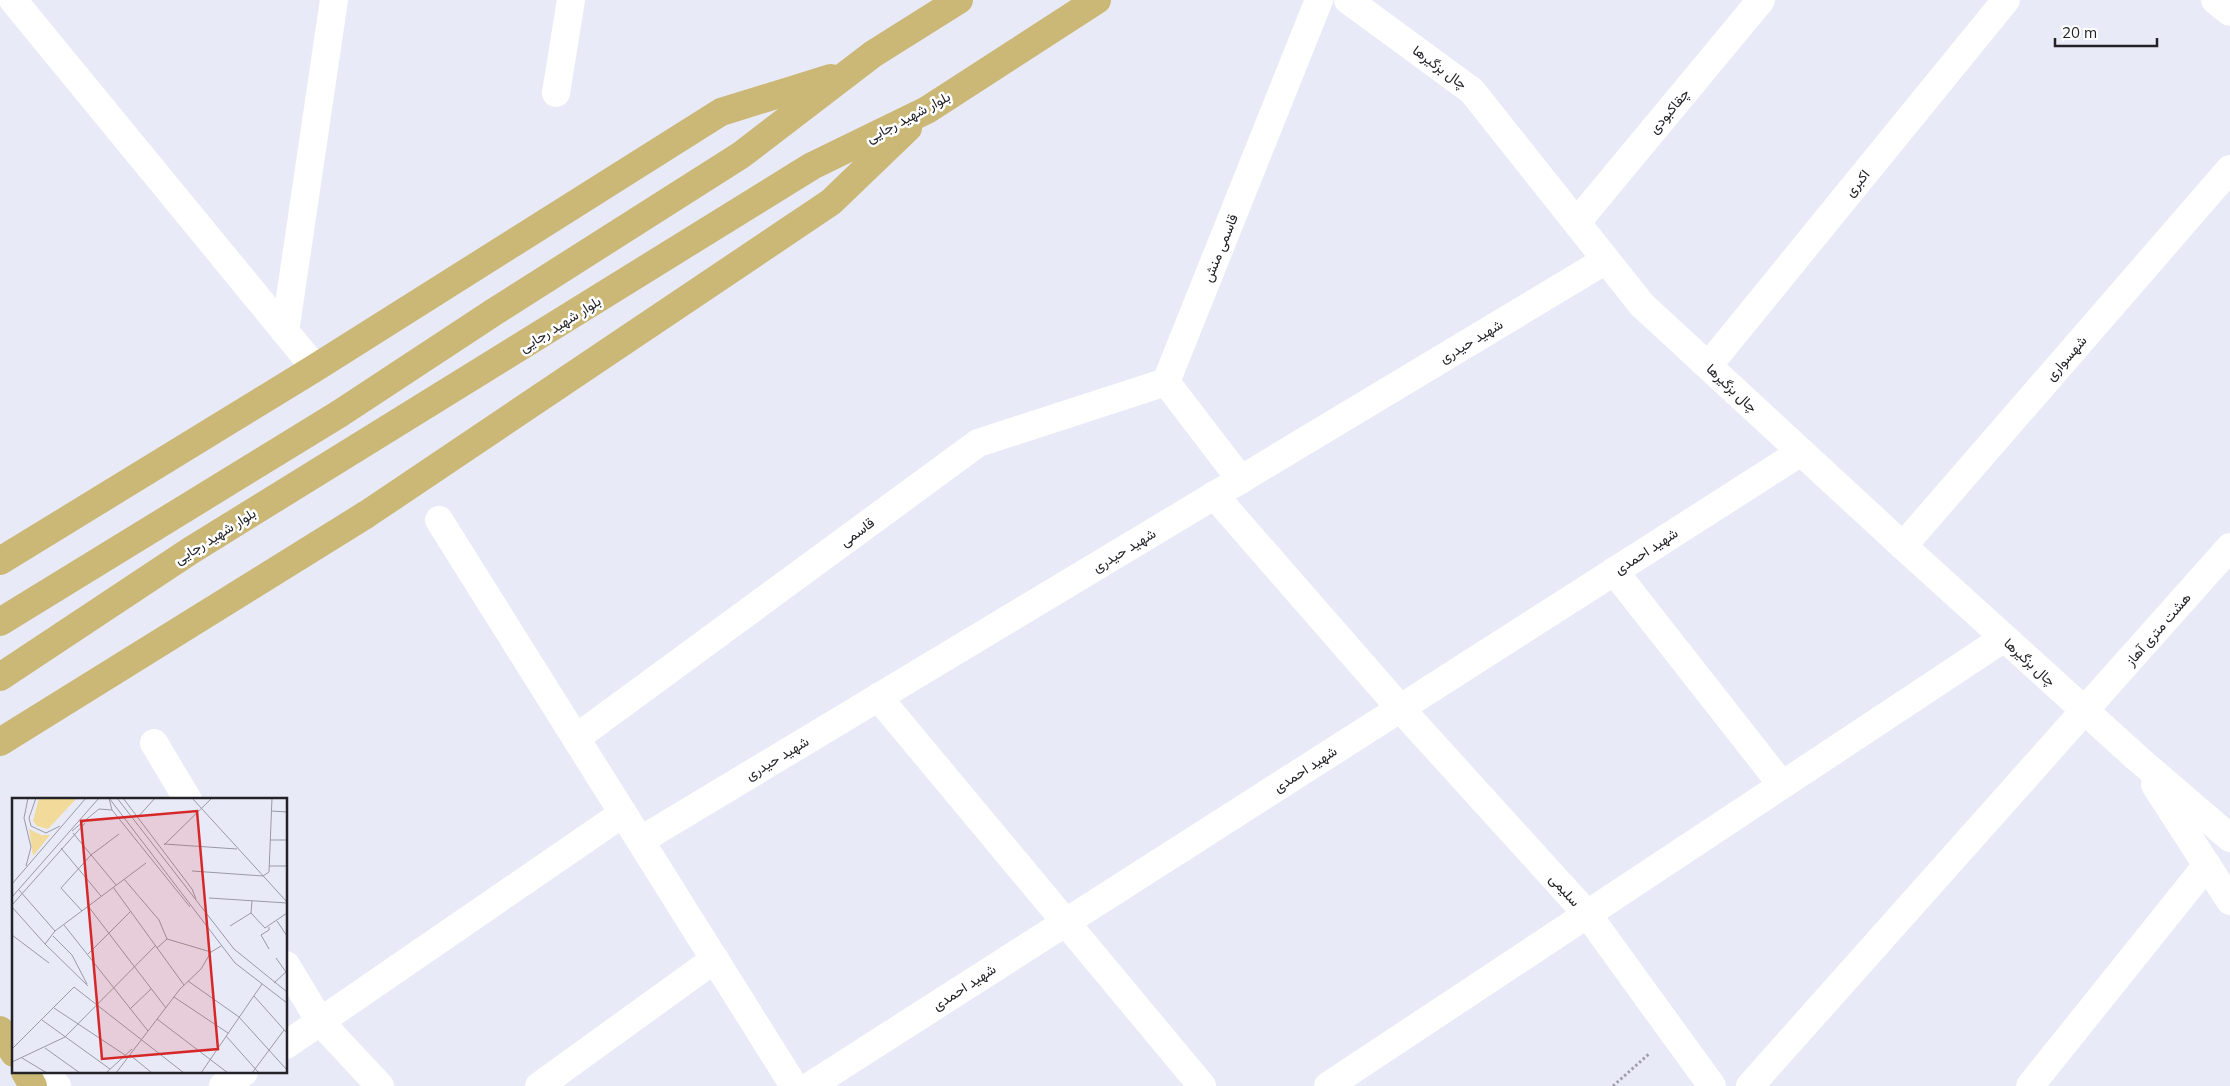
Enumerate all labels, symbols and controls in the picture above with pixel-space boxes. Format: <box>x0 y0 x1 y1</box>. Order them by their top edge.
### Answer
scale bar <box>2055 15 2158 47</box>
text: 20 m <box>2062 23 2097 42</box>
street label: چال بزگیرها <box>1408 41 1471 94</box>
street label: چقاکبودی <box>1645 85 1694 138</box>
street label: بلوار شهید رجایی <box>863 87 953 147</box>
street label: اکبری <box>1841 166 1873 200</box>
street label: قاسمی منش <box>1198 211 1242 285</box>
street label: بلوار شهید رجایی <box>516 292 604 356</box>
street label: شهید حیدری <box>1436 315 1506 367</box>
street label: شهسواری <box>2041 332 2091 384</box>
street label: چال بزگیرها <box>1702 360 1761 417</box>
street label: بلوار شهید رجایی <box>171 504 259 568</box>
street label: قاسمی <box>836 513 878 551</box>
street label: شهید حیدری <box>1089 524 1159 576</box>
street label: شهید احمدی <box>1611 524 1681 578</box>
street label: هشت متری آهاز <box>2121 589 2195 670</box>
street label: چال بزگیرها <box>2000 634 2060 691</box>
street label: شهید حیدری <box>742 732 812 784</box>
street label: شهید احمدی <box>1270 742 1340 796</box>
inset map <box>12 798 288 1074</box>
street label: سلیمی <box>1546 870 1584 910</box>
street label: شهید احمدی <box>929 960 999 1014</box>

